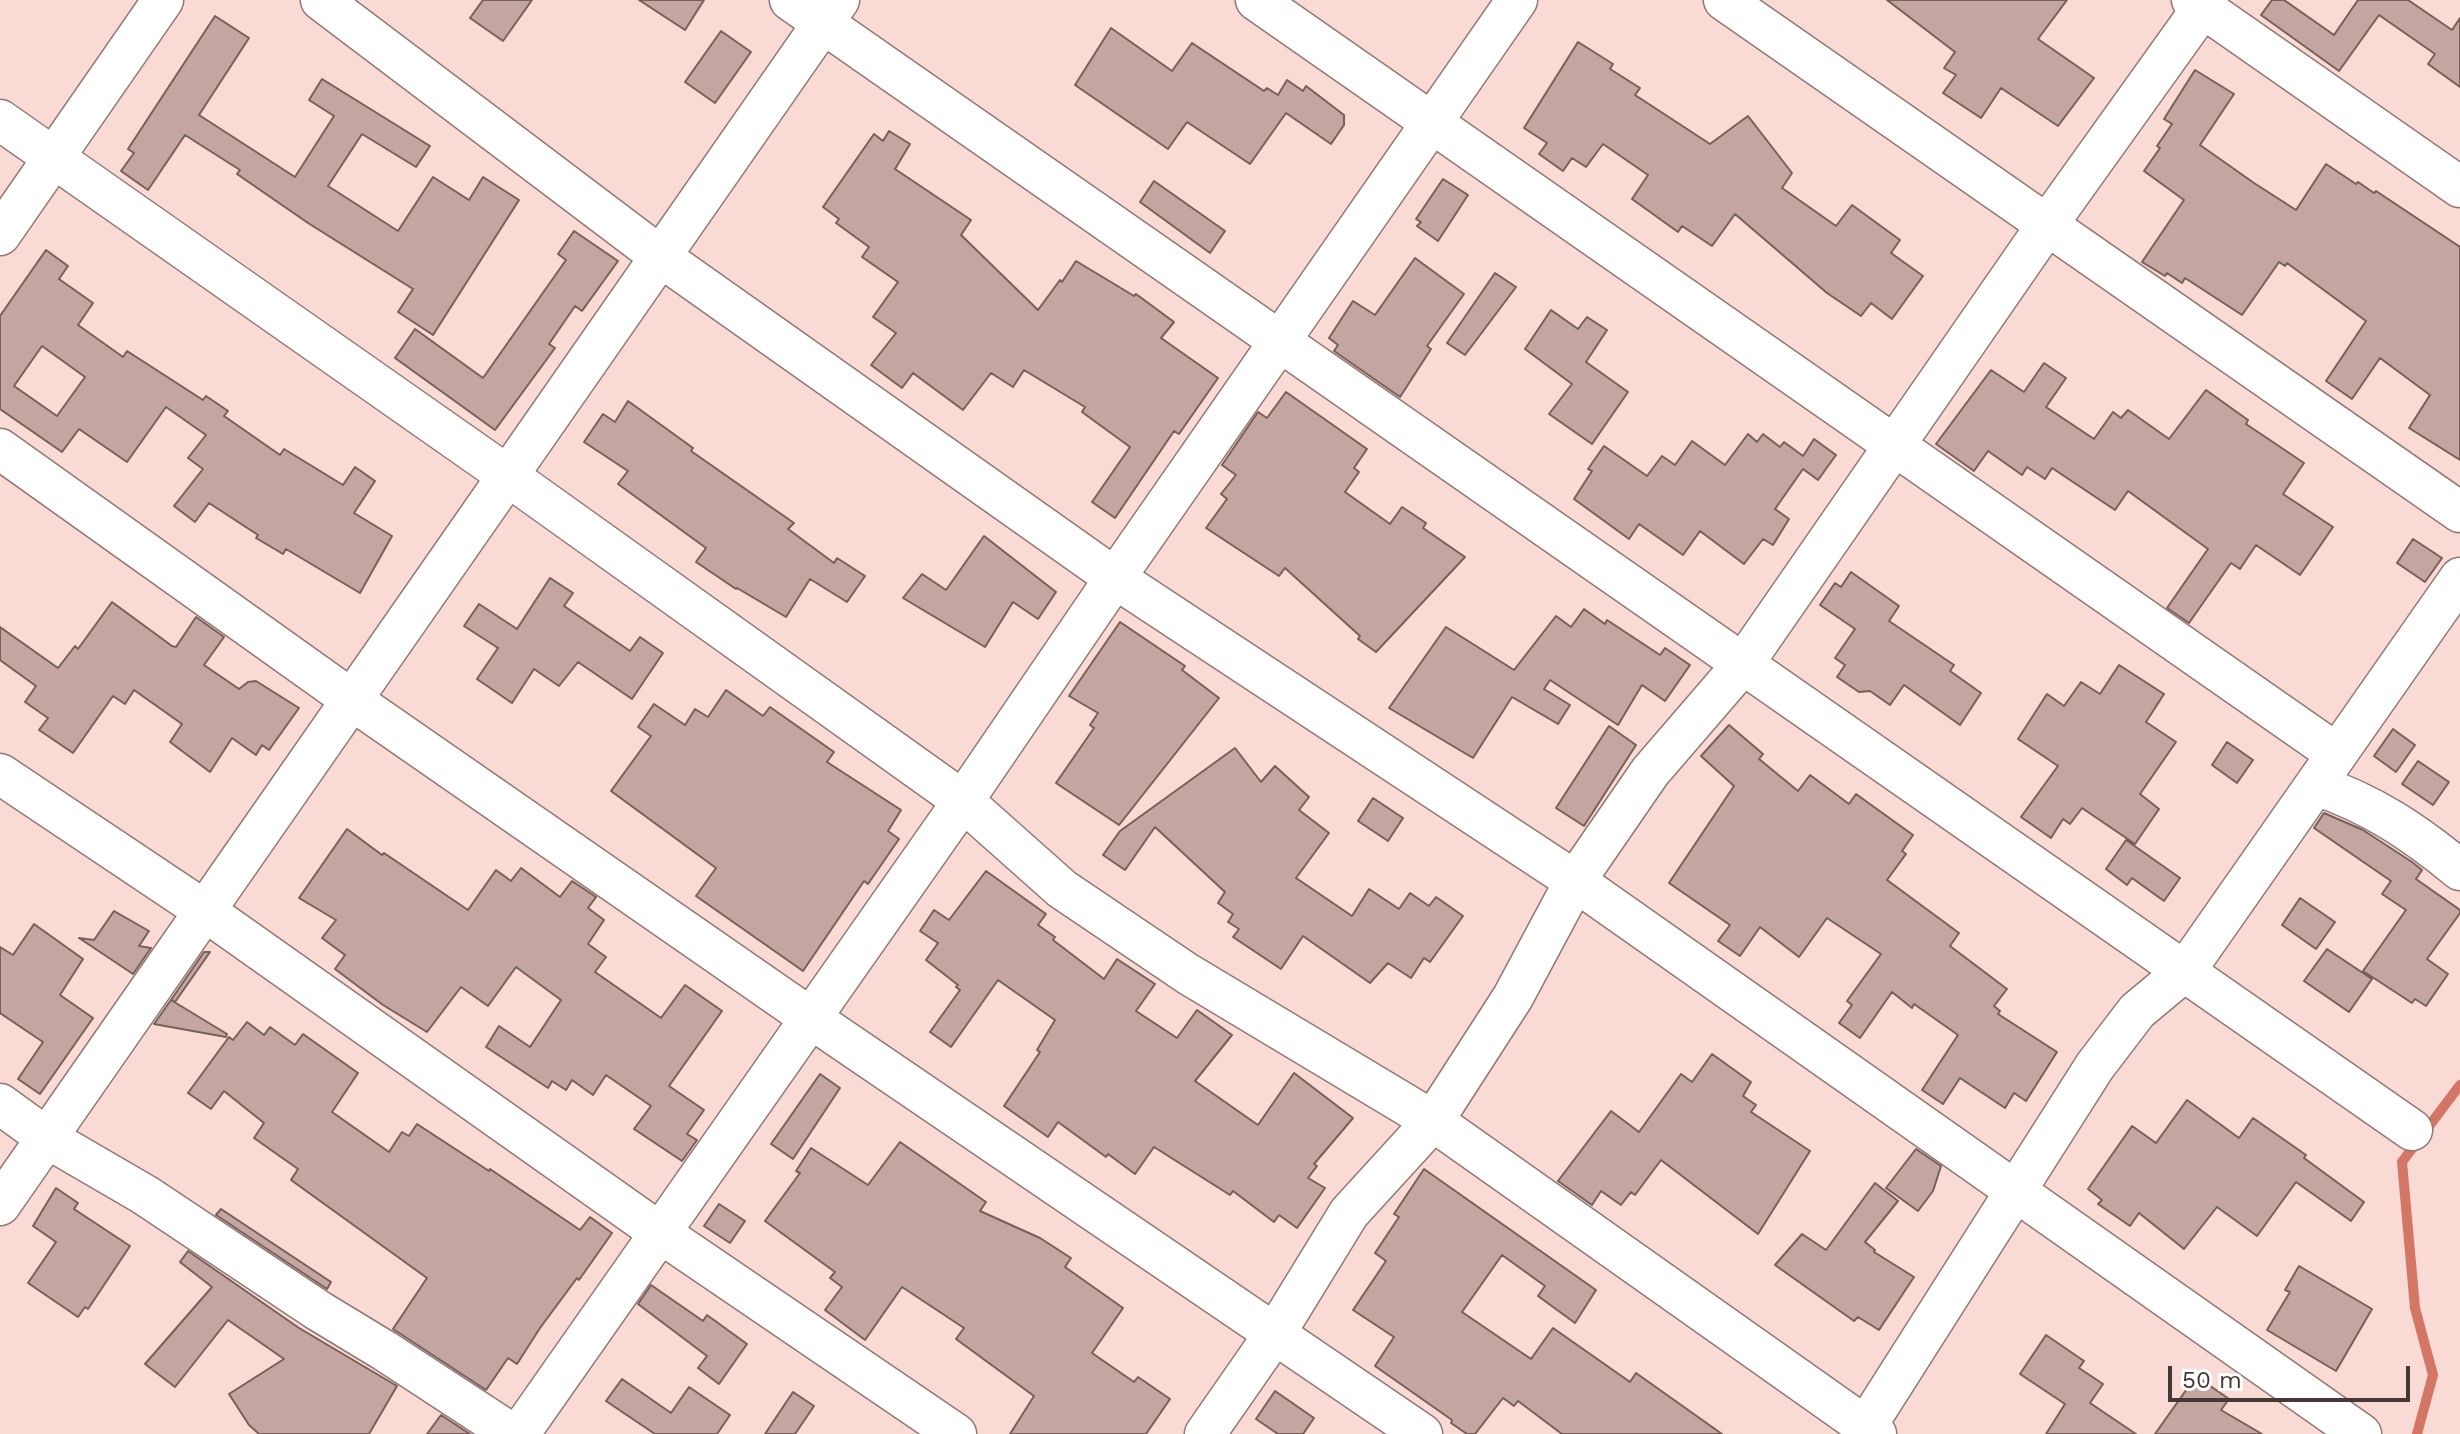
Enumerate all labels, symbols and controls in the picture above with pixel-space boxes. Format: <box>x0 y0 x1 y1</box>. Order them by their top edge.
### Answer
scale bar <box>2172 1350 2414 1400</box>
text: 50 m <box>2182 1366 2242 1394</box>

